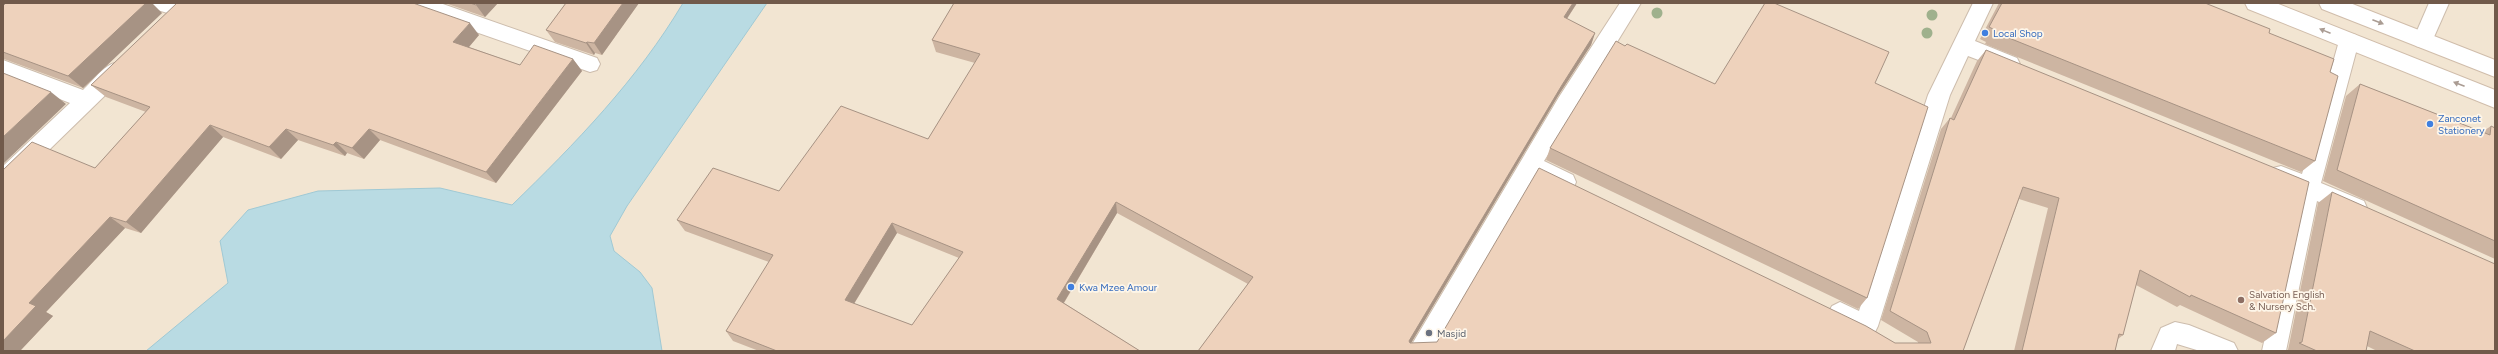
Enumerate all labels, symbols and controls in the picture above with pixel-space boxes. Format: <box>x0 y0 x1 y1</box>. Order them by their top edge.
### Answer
one-way arrow <box>2372 20 2384 26</box>
place label: Local Shop <box>1993 27 2043 40</box>
marker: Local Shop <box>1980 28 1990 38</box>
one-way arrow <box>2318 28 2330 34</box>
one-way arrow <box>2452 81 2464 87</box>
place label: Zanconet Stationery <box>2438 112 2485 137</box>
marker: Zanconet Stationery <box>2425 119 2435 129</box>
place label: Kwa Mzee Amour <box>1079 281 1158 294</box>
marker: Kwa Mzee Amour <box>1066 282 1076 292</box>
place label: Salvation English & Nursery Sch. <box>2249 288 2325 313</box>
marker: Salvation English & Nursery Sch. <box>2236 295 2246 305</box>
place label: Masjid <box>1437 327 1466 340</box>
marker: Masjid <box>1424 328 1434 338</box>

